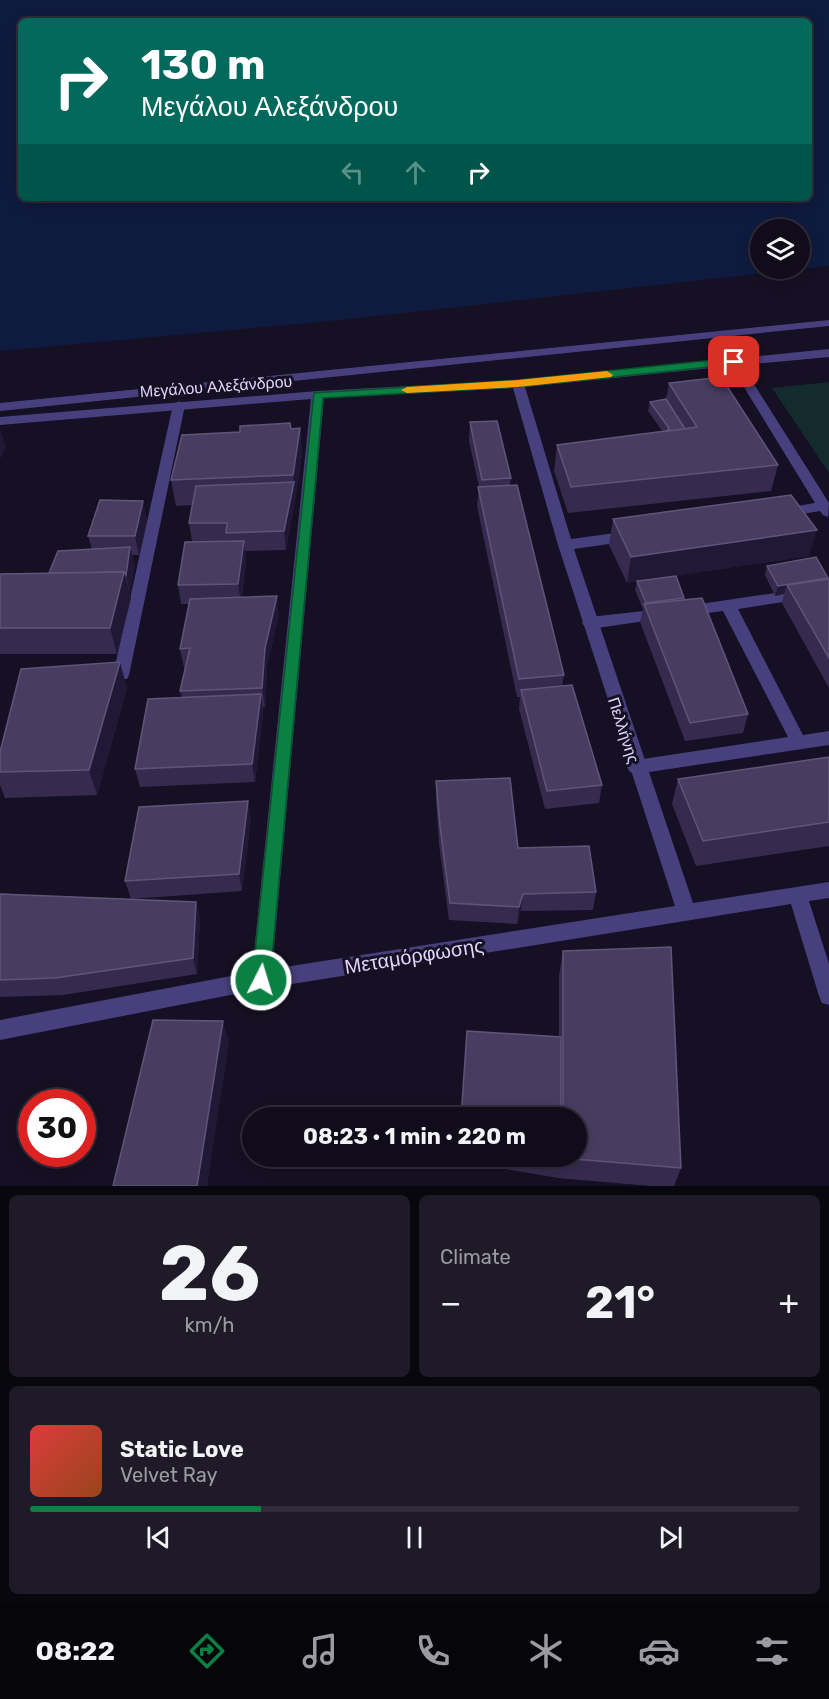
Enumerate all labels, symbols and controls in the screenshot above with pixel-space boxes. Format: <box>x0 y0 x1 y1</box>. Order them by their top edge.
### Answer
text: 130 m <box>141 40 266 90</box>
icon: right <box>42 42 120 120</box>
text: Μεγάλου Αλεξάνδρου <box>141 91 398 123</box>
icon: left <box>336 156 369 189</box>
icon: ahead <box>399 156 432 189</box>
icon: right <box>462 156 495 189</box>
map controls <box>750 219 810 279</box>
button: layers <box>750 219 810 279</box>
pin <box>708 336 759 387</box>
icon: arrive <box>717 345 750 378</box>
street label: Μεγάλου Αλεξάνδρου <box>139 372 293 401</box>
street label: Πελλήνης <box>604 695 643 766</box>
street label: Μεταμόρφωσης <box>343 933 486 979</box>
position arrow <box>229 948 293 1012</box>
speed limit sign: 30 <box>18 1089 96 1167</box>
text: 08:23 · 1 min · 220 m <box>303 1123 526 1150</box>
text: 26 <box>159 1227 260 1320</box>
text: Climate <box>440 1245 511 1269</box>
text: 21° <box>585 1276 655 1329</box>
text: − <box>440 1283 461 1322</box>
text: + <box>778 1283 799 1322</box>
text: km/h <box>185 1313 234 1337</box>
text: Static Love <box>120 1436 244 1463</box>
text: Velvet Ray <box>120 1463 218 1487</box>
icon: previous <box>142 1521 175 1554</box>
icon: pause <box>398 1521 431 1554</box>
icon: next <box>654 1521 687 1554</box>
icon: directions <box>186 1630 228 1672</box>
icon: music <box>299 1630 341 1672</box>
icon: phone <box>412 1630 454 1672</box>
icon: climate <box>525 1630 567 1672</box>
icon: car <box>638 1630 680 1672</box>
icon: filters <box>751 1630 793 1672</box>
text: 08:22 <box>36 1635 115 1667</box>

